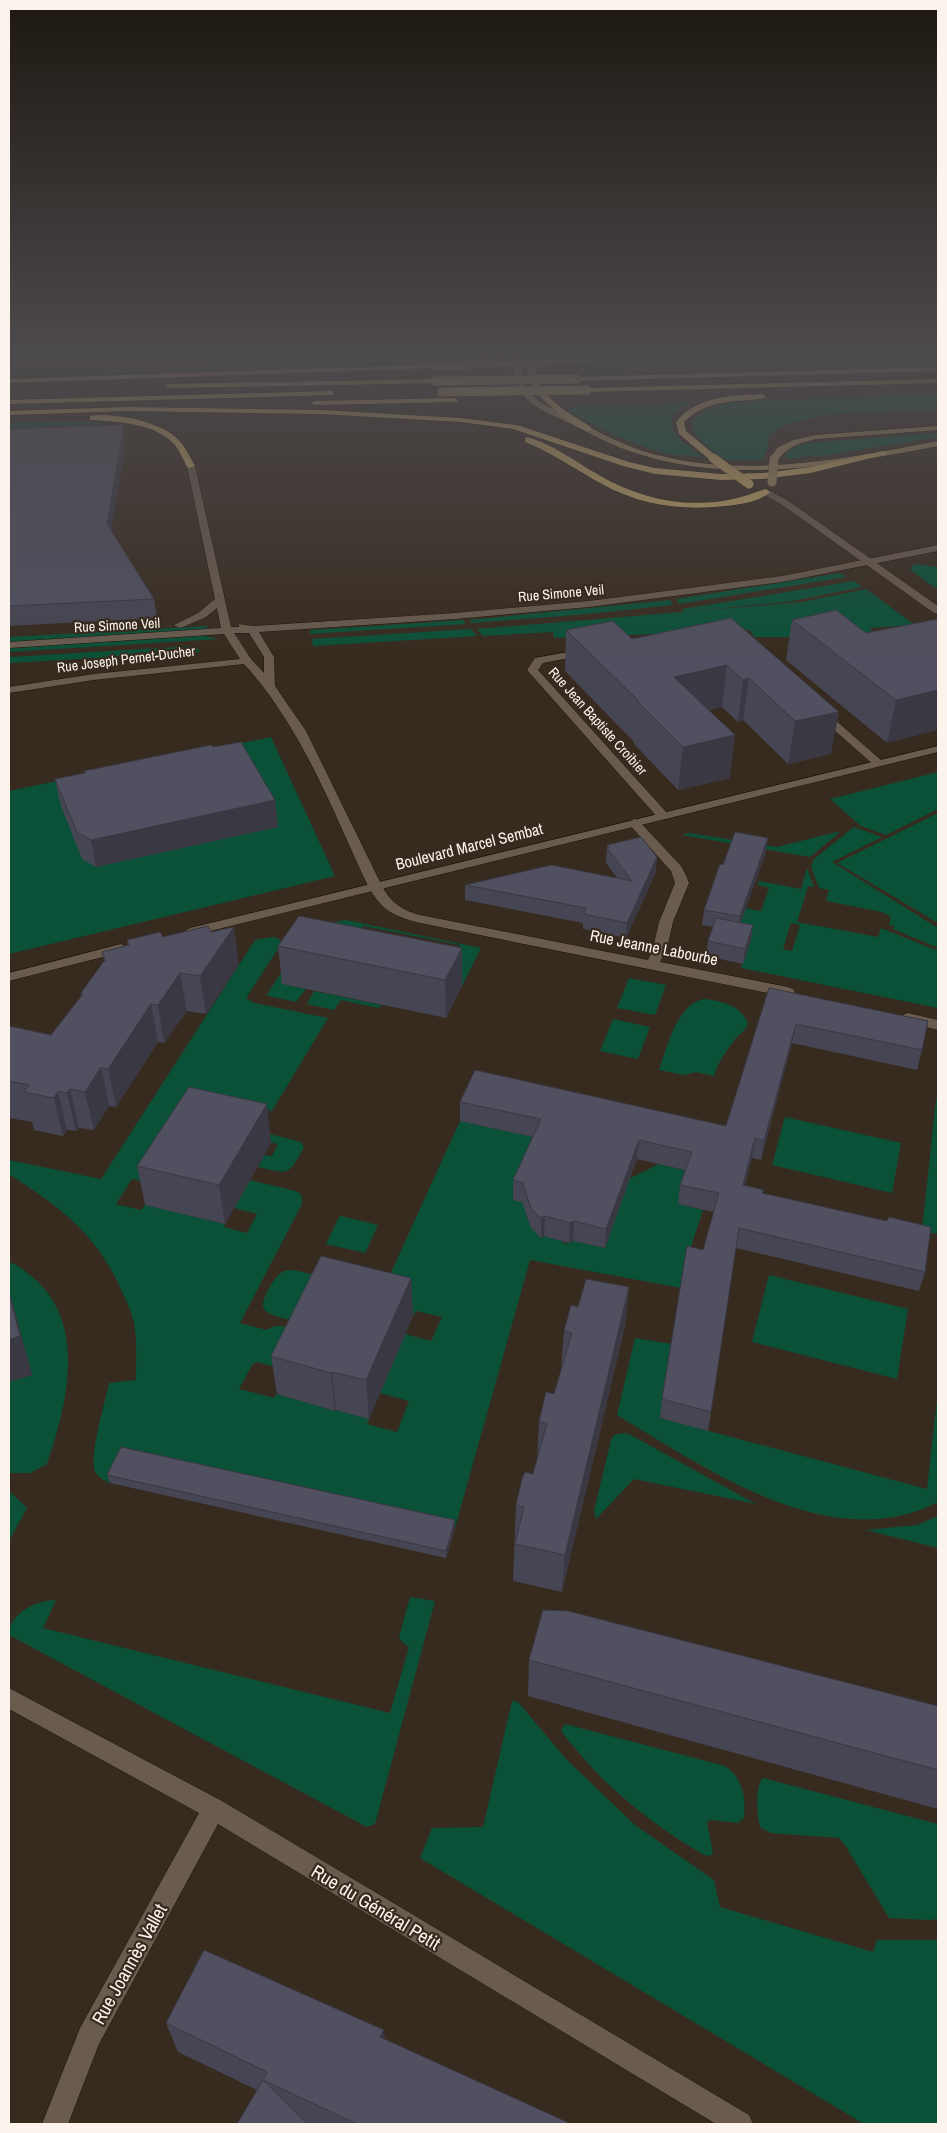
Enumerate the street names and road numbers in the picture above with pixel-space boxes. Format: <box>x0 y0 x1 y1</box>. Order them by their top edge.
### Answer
street label: Rue Simone Veil <box>517 580 605 606</box>
street label: Rue Simone Veil <box>74 614 160 636</box>
street label: Rue Joseph Pernet-Ducher <box>56 642 196 676</box>
street label: Rue Jean Baptiste Croibier <box>545 663 651 779</box>
street label: Boulevard Marcel Sembat <box>393 817 545 875</box>
street label: Rue Jeanne Labourbe <box>588 924 720 970</box>
street label: Rue du Général Petit <box>307 1858 446 1956</box>
street label: Rue Joannès Vallet <box>85 1899 173 2029</box>

